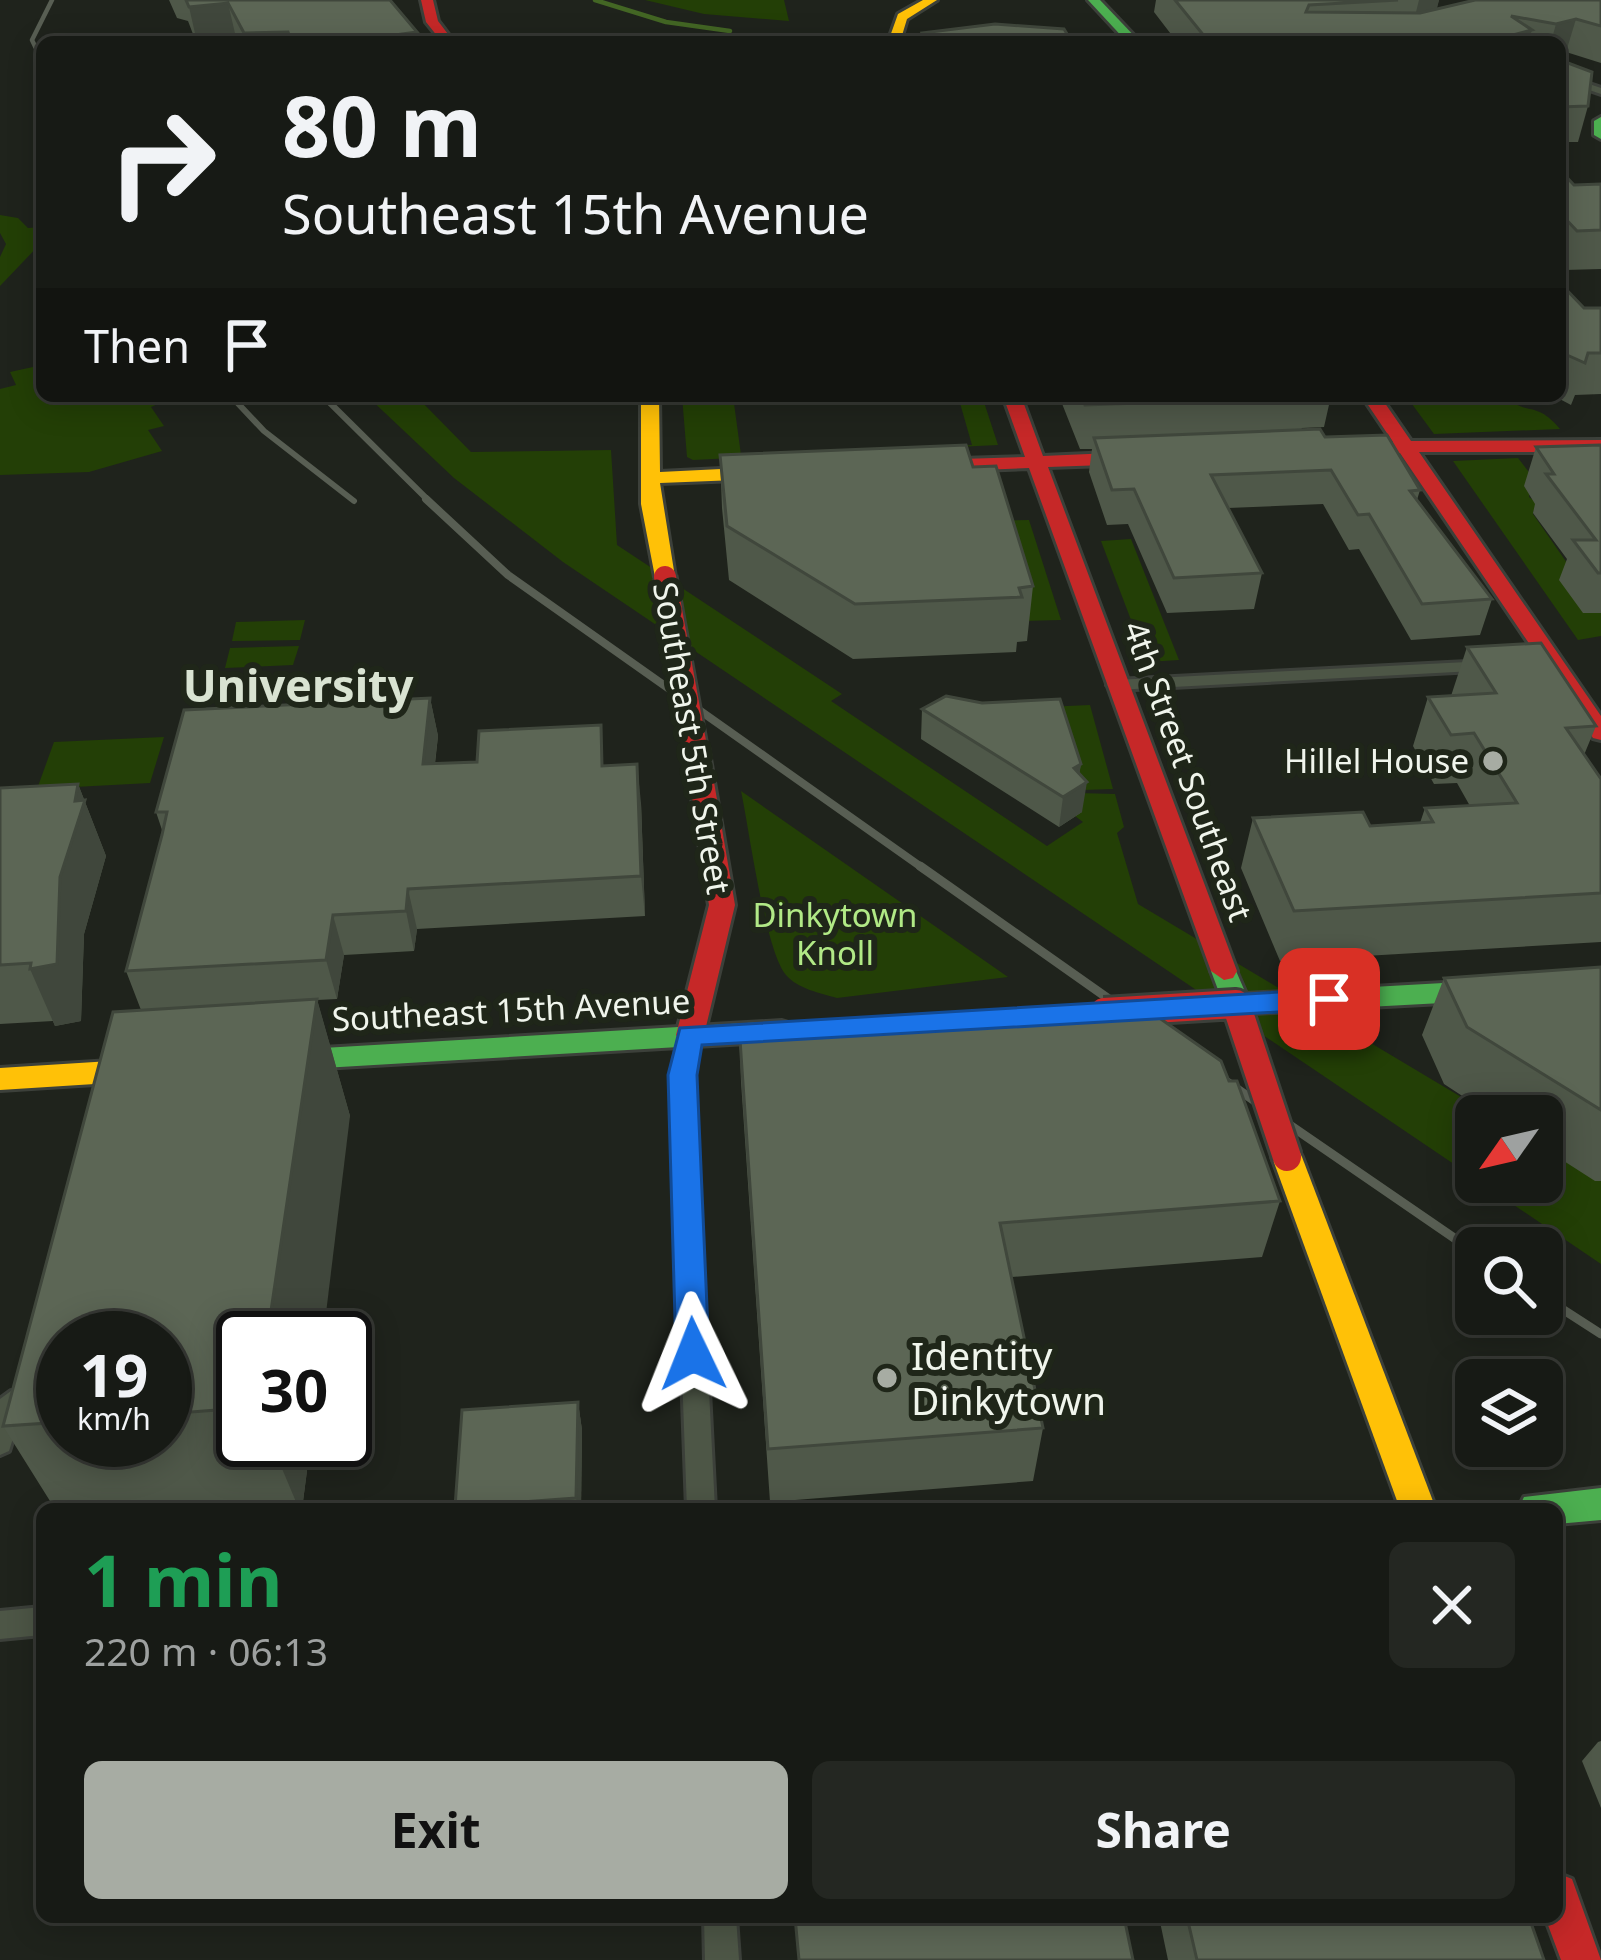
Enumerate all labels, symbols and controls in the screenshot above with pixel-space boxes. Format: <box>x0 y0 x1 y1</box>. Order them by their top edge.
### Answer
text: 80 m <box>282 67 482 182</box>
icon: right <box>84 84 240 240</box>
text: Southeast 15th Avenue <box>282 176 869 250</box>
icon: arrive <box>214 312 280 378</box>
text: Then <box>84 315 190 376</box>
street label: Southeast 5th Street <box>643 578 742 898</box>
street label: 4th Street Southeast <box>1113 615 1264 927</box>
district label: University <box>183 654 414 715</box>
place label: Hillel House <box>1284 738 1469 783</box>
marker: Hillel House <box>1480 748 1506 774</box>
park label: Dinkytown Knoll <box>753 892 918 975</box>
pin <box>1278 948 1380 1050</box>
icon: arrive <box>1296 966 1362 1032</box>
street label: Southeast 15th Avenue <box>331 978 691 1041</box>
north arrow <box>1455 1095 1563 1203</box>
map controls <box>1455 1095 1563 1467</box>
button: search <box>1455 1227 1563 1335</box>
position arrow <box>630 1291 756 1417</box>
speed limit sign: 30 <box>216 1311 372 1467</box>
place label: Identity Dinkytown <box>911 1328 1106 1426</box>
text: 19 <box>80 1333 148 1415</box>
button: layers <box>1455 1359 1563 1467</box>
marker: Identity Dinkytown <box>874 1365 900 1391</box>
text: km/h <box>77 1398 151 1439</box>
text: 1 min <box>84 1530 282 1628</box>
button: close <box>1389 1542 1515 1668</box>
text: 220 m · 06:13 <box>84 1624 328 1677</box>
button: Exit <box>84 1761 788 1899</box>
button: Share <box>812 1761 1515 1899</box>

